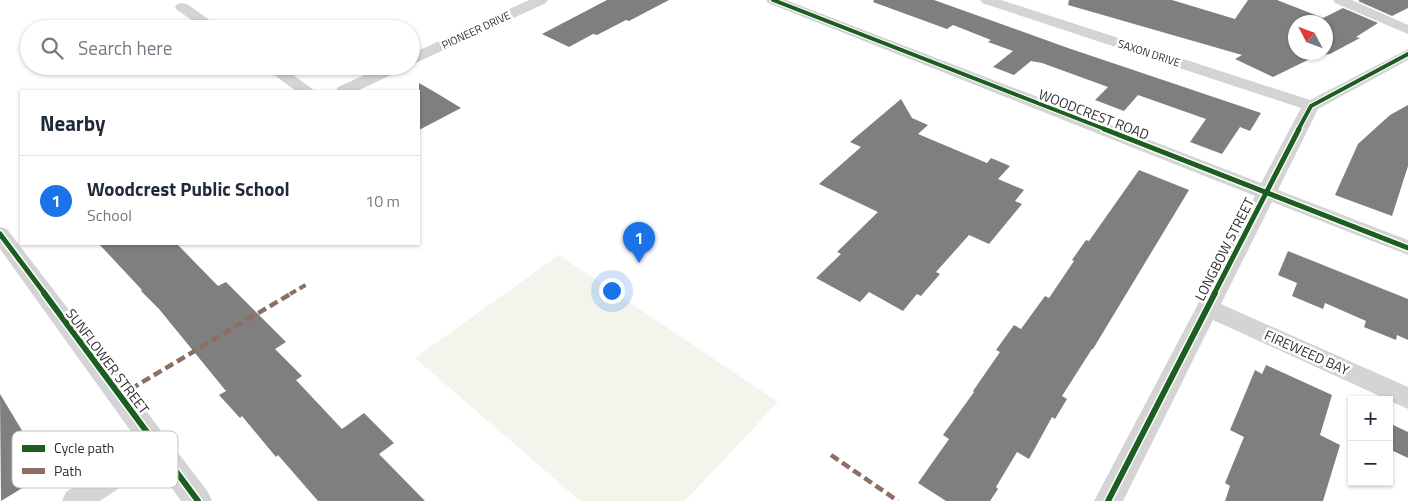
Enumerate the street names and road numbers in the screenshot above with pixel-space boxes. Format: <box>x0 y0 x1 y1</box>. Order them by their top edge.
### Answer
street label: PIONEER DRIVE <box>439 7 513 53</box>
street label: SAXON DRIVE <box>1116 35 1182 71</box>
street label: WOODCREST ROAD <box>1036 83 1152 145</box>
street label: LONGBOW STREET <box>1189 193 1259 304</box>
street label: SUNFLOWER STREET <box>61 304 155 419</box>
street label: FIREWEED BAY <box>1261 324 1353 380</box>

